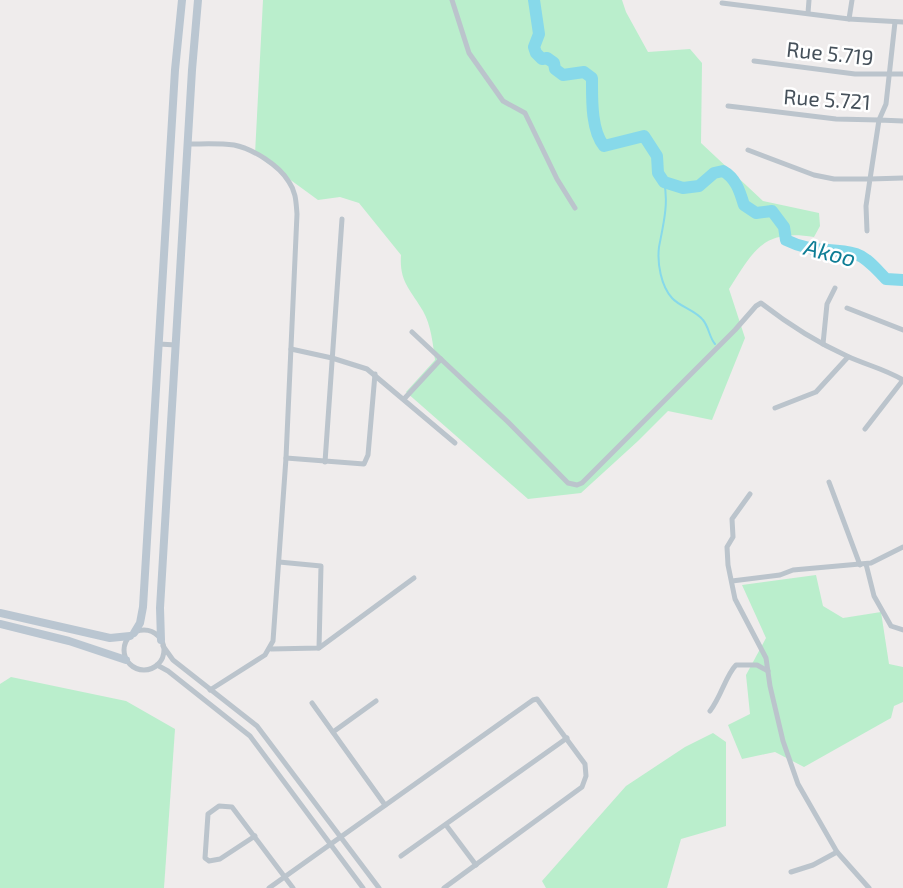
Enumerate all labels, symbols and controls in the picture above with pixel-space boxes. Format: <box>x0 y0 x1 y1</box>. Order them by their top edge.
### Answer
street label: Rue 5.719 <box>785 36 875 70</box>
street label: Rue 5.721 <box>783 83 871 114</box>
water label: Akoo <box>801 232 859 272</box>

